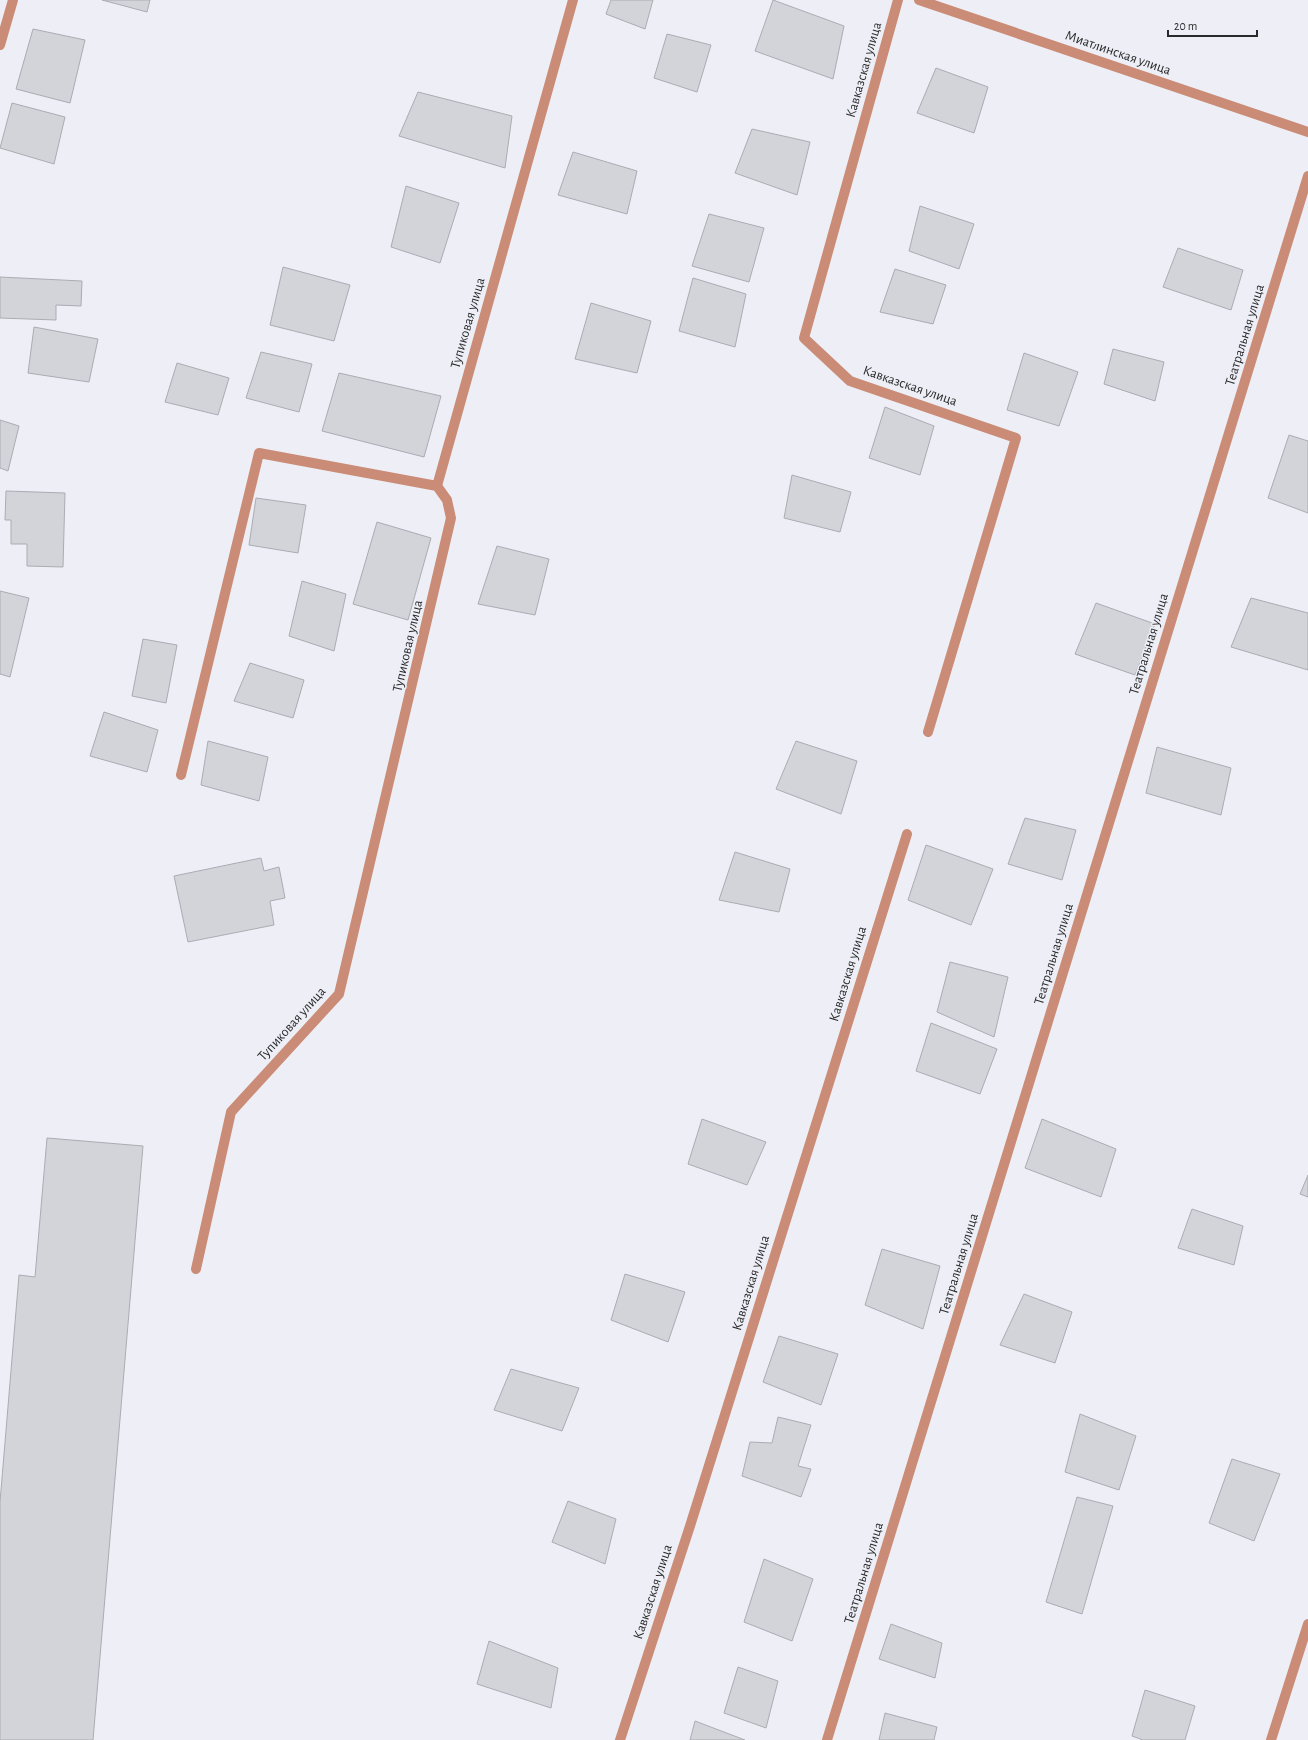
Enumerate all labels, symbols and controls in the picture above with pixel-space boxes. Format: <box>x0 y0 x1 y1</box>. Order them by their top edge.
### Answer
scale bar <box>1168 12 1257 38</box>
street label: Кавказская улица <box>844 20 885 119</box>
text: 20 m <box>1174 20 1197 32</box>
street label: Миатлинская улица <box>1063 28 1173 78</box>
street label: Тупиковая улица <box>448 275 488 370</box>
street label: Театральная улица <box>1223 282 1267 387</box>
street label: Кавказская улица <box>861 363 960 409</box>
street label: Театральная улица <box>1127 591 1171 696</box>
street label: Тупиковая улица <box>391 598 426 693</box>
street label: Театральная улица <box>1032 901 1076 1006</box>
street label: Кавказская улица <box>827 924 869 1023</box>
street label: Тупиковая улица <box>255 984 329 1064</box>
street label: Театральная улица <box>937 1211 981 1316</box>
street label: Кавказская улица <box>730 1233 772 1332</box>
street label: Театральная улица <box>842 1520 886 1625</box>
street label: Кавказская улица <box>631 1542 675 1641</box>

